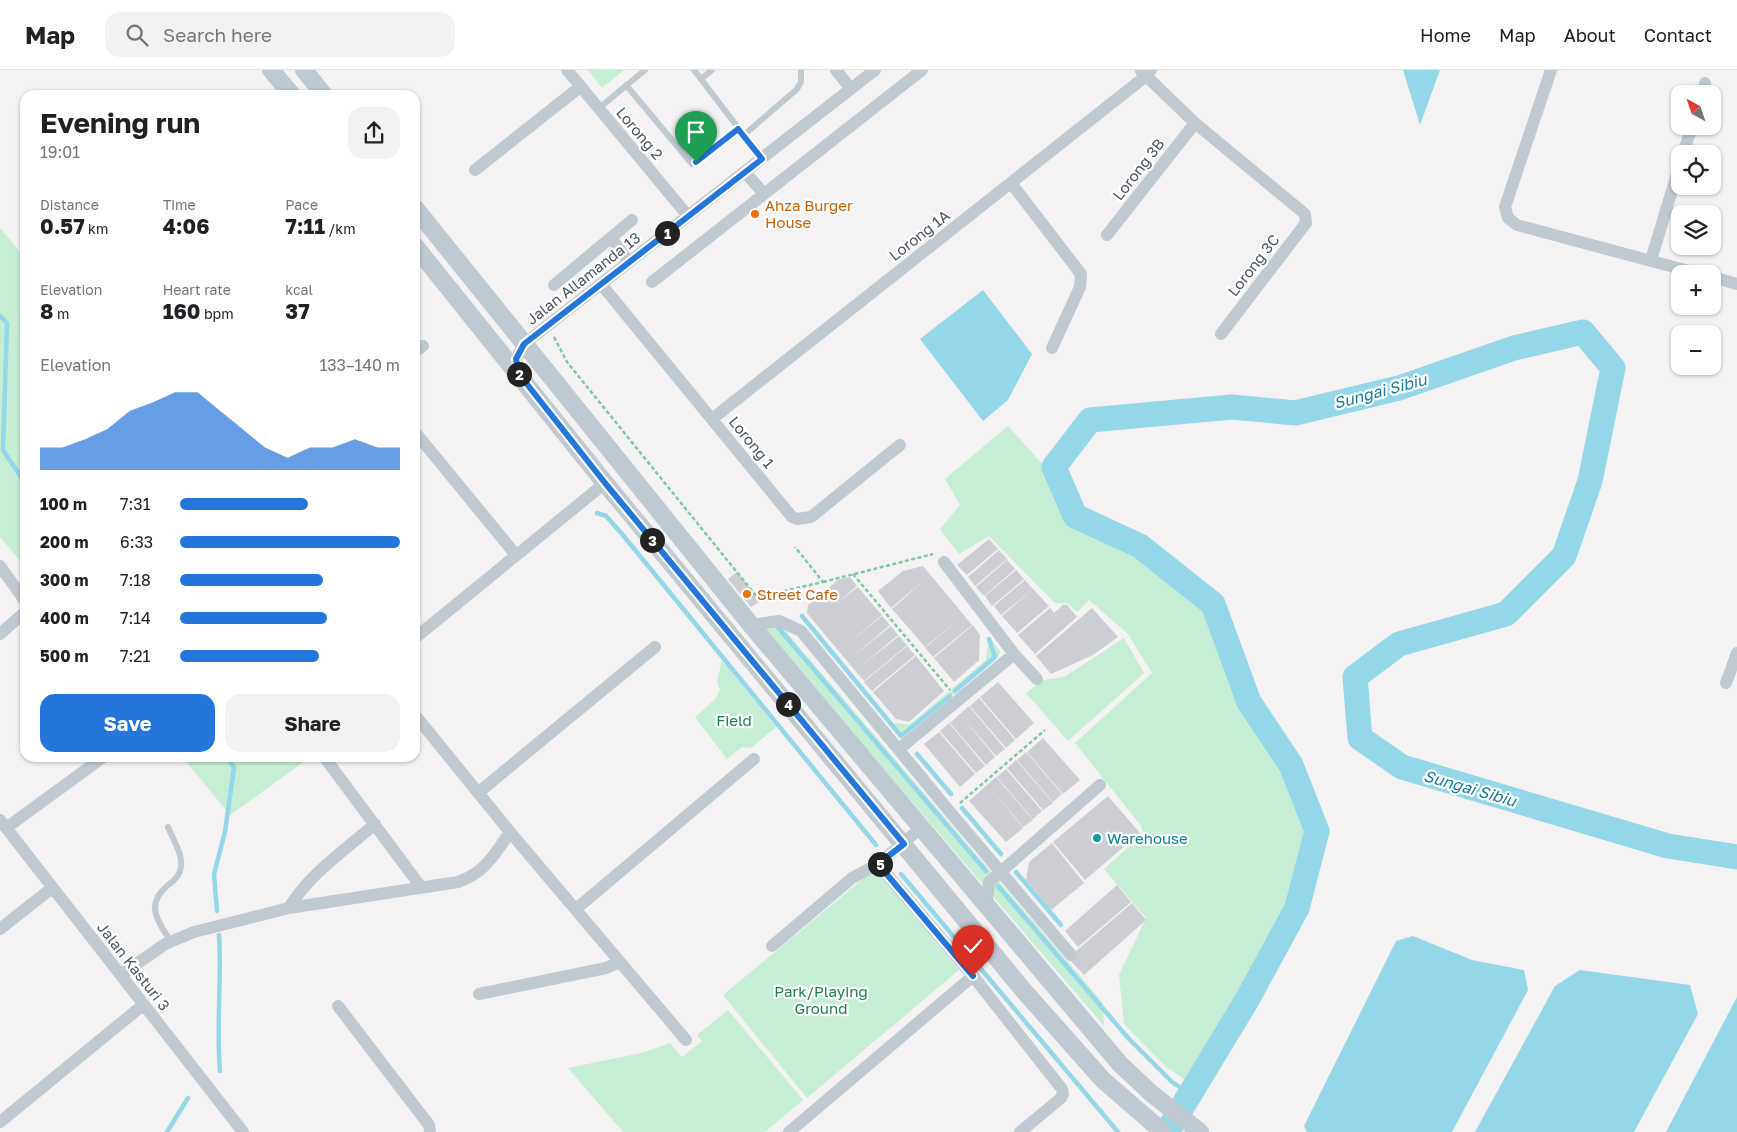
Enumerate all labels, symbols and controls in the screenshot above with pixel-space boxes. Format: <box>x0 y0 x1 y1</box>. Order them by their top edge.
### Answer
search box <box>105 12 455 57</box>
text: Map <box>25 20 75 49</box>
icon: search <box>123 21 151 49</box>
text: Search here <box>163 23 272 46</box>
text: Home <box>1420 24 1471 46</box>
text: Map <box>1499 24 1536 46</box>
text: About <box>1564 24 1616 46</box>
text: Contact <box>1644 24 1712 46</box>
north arrow <box>1671 85 1721 135</box>
map controls <box>1671 85 1721 375</box>
street label: Lorong 2 <box>613 103 667 163</box>
text: Evening run <box>40 106 200 139</box>
button: share <box>348 107 400 159</box>
pin <box>675 111 717 162</box>
icon: arrive <box>682 118 710 146</box>
street label: Lorong 3B <box>1108 135 1168 203</box>
text: 19:01 <box>40 142 80 162</box>
button: locate <box>1671 145 1721 195</box>
text: Distance <box>40 196 99 213</box>
text: Time <box>163 196 196 213</box>
text: Pace <box>285 196 318 213</box>
place label: Ahza Burger House <box>765 196 853 231</box>
button: layers <box>1671 205 1721 255</box>
street label: Lorong 1A <box>885 206 953 264</box>
marker: Ahza Burger House <box>749 208 761 220</box>
text: 0.57 <box>40 213 85 239</box>
text: 4:06 <box>163 213 210 239</box>
text: 7:11 <box>285 213 325 239</box>
text: km <box>85 220 108 237</box>
text: /km <box>325 220 356 237</box>
pin: 1 <box>654 220 680 246</box>
text: 1 <box>664 225 671 242</box>
street label: Jalan Allamanda 13 <box>523 228 643 328</box>
street label: Lorong 3C <box>1223 231 1283 299</box>
button: + <box>1671 265 1721 315</box>
text: Elevation <box>40 281 102 298</box>
text: Heart rate <box>163 281 231 298</box>
text: kcal <box>285 281 313 298</box>
text: 8 <box>40 298 53 324</box>
text: 160 <box>163 298 200 324</box>
text: 37 <box>285 298 310 324</box>
text: m <box>53 305 69 322</box>
text: bpm <box>200 305 234 322</box>
button: − <box>1671 325 1721 375</box>
text: Elevation <box>40 355 111 375</box>
text: 133–140 m <box>319 355 400 375</box>
pin: 2 <box>506 362 532 386</box>
text: 2 <box>515 366 524 383</box>
water label: Sungai Sibiu <box>1331 369 1430 413</box>
street label: Lorong 1 <box>726 412 778 472</box>
text: 100 m <box>40 494 87 514</box>
text: 7:31 <box>120 494 150 514</box>
pin: 3 <box>640 528 664 552</box>
text: 200 m <box>40 532 89 552</box>
text: 6:33 <box>120 532 153 552</box>
text: 3 <box>648 532 657 549</box>
text: 300 m <box>40 570 89 590</box>
text: 7:18 <box>120 570 151 590</box>
place label: Street Cafe <box>757 585 838 603</box>
marker: Street Cafe <box>741 588 753 600</box>
text: 400 m <box>40 608 89 628</box>
text: 7:14 <box>120 608 151 628</box>
text: 500 m <box>40 646 89 666</box>
text: 7:21 <box>120 646 150 666</box>
pin: 4 <box>776 692 800 716</box>
button: Save <box>40 694 215 752</box>
button: Share <box>225 694 400 752</box>
text: 4 <box>784 696 793 713</box>
park label: Field <box>716 711 752 729</box>
water label: Sungai Sibiu <box>1421 765 1520 811</box>
place label: Warehouse <box>1107 829 1188 847</box>
marker: Warehouse <box>1091 832 1103 844</box>
pin: 5 <box>868 852 892 876</box>
text: 5 <box>876 856 885 873</box>
street label: Jalan Kasturi 3 <box>94 918 174 1014</box>
pin <box>952 925 994 976</box>
icon: check <box>959 932 987 960</box>
park label: Park/Playing Ground <box>774 982 868 1017</box>

